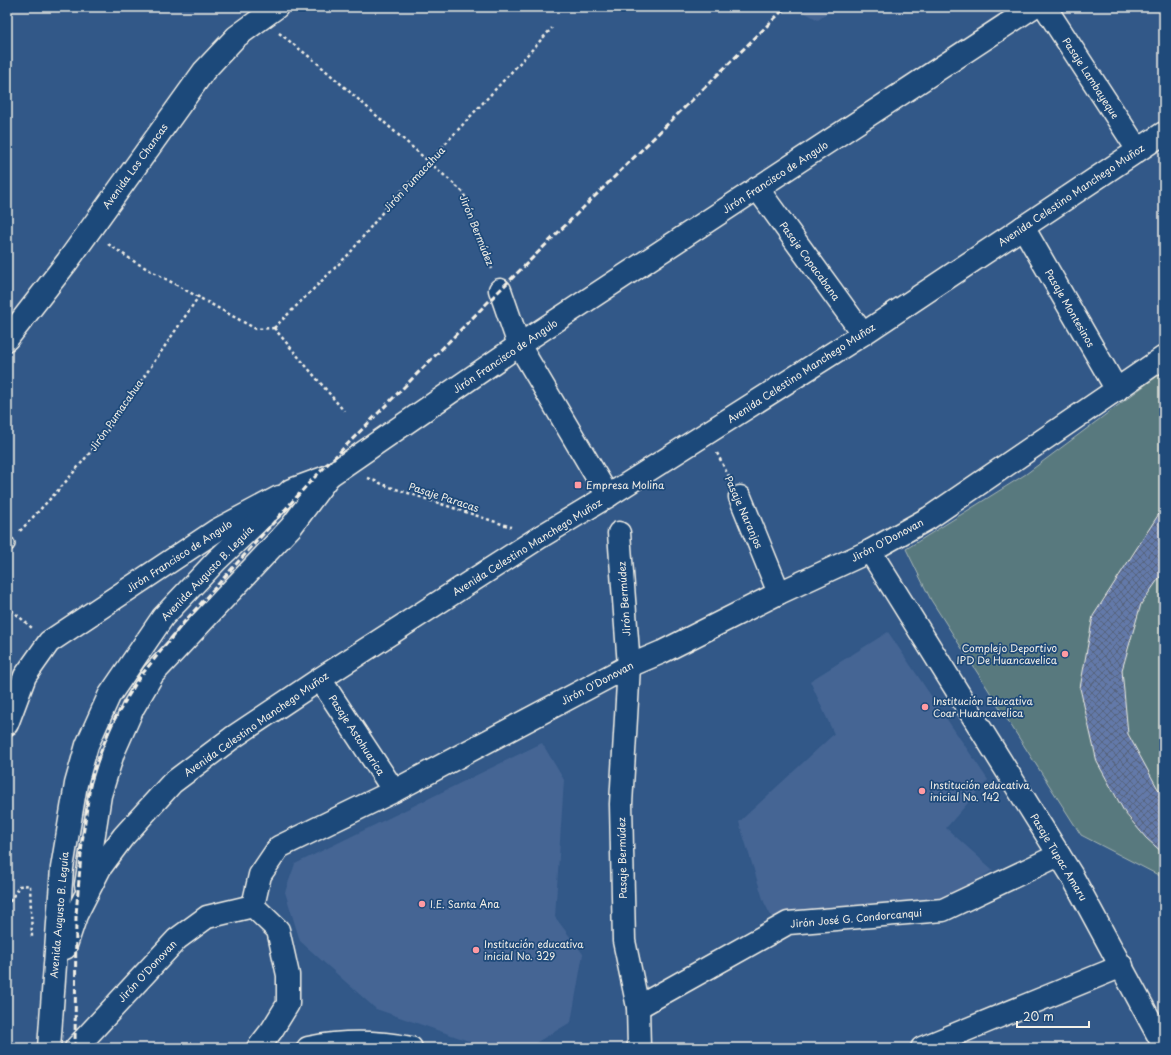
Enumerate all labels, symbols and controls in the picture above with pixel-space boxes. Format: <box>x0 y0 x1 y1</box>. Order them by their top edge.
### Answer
street label: Pasaje Lambayeque <box>1059 34 1123 122</box>
street label: Avenida Los Chancas <box>98 120 171 212</box>
street label: Jirón Francisco de Angulo <box>719 136 831 216</box>
street label: Avenida Celestino Manchego Muñoz <box>995 140 1147 249</box>
street label: Jirón Pumacahua <box>379 142 449 215</box>
street label: Jirón Bermúdez <box>456 192 499 268</box>
street label: Pasaje Copacabana <box>777 218 845 304</box>
street label: Pasaje Montesinos <box>1042 266 1099 350</box>
street label: Jirón Francisco de Angulo <box>449 315 560 396</box>
street label: Avenida Celestino Manchego Muñoz <box>724 319 878 426</box>
street label: Jirón Pumacahua <box>85 375 146 454</box>
street label: Pasaje Naranjos <box>722 473 767 551</box>
place label: Empresa Molina <box>586 477 665 492</box>
street label: Pasaje Paracas <box>407 478 481 515</box>
marker: Empresa Molina <box>573 480 583 490</box>
street label: Avenida Celestino Manchego Muñoz <box>449 494 604 599</box>
street label: Jirón O'Donovan <box>848 514 926 565</box>
street label: Jirón Francisco de Angulo <box>123 515 235 595</box>
street label: Avenida Augusto B. Leguía <box>157 521 257 624</box>
street label: Jirón Bermúdez <box>613 561 634 637</box>
place label: Complejo Deportivo IPD De Huancavelica <box>956 640 1058 667</box>
marker: Complejo Deportivo IPD De Huancavelica <box>1060 649 1070 659</box>
street label: Jirón O'Donovan <box>558 657 636 708</box>
street label: Avenida Celestino Manchego Muñoz <box>180 668 331 780</box>
street label: Pasaje Astohuarica <box>326 692 389 778</box>
place label: Institución Educativa Coar Huancavelica <box>933 693 1034 720</box>
marker: Institución Educativa Coar Huancavelica <box>920 702 930 712</box>
place label: Institución educativa inicial No. 142 <box>930 777 1030 804</box>
marker: Institución educativa inicial No. 142 <box>917 786 927 796</box>
street label: Pasaje Tupac Amaru <box>1027 810 1092 903</box>
street label: Pasaje Bermúdez <box>613 817 630 899</box>
street label: Avenida Augusto B. Leguía <box>45 850 72 979</box>
place label: I.E. Santa Ana <box>430 896 500 911</box>
marker: I.E. Santa Ana <box>417 899 427 909</box>
street label: Jirón José G. Condorcanqui <box>789 904 923 931</box>
street label: Jirón O'Donovan <box>114 936 179 1005</box>
place label: Institución educativa inicial No. 329 <box>484 936 584 963</box>
marker: Institución educativa inicial No. 329 <box>471 945 481 955</box>
scale bar <box>1017 1003 1089 1029</box>
text: 20 m <box>1023 1007 1054 1025</box>

